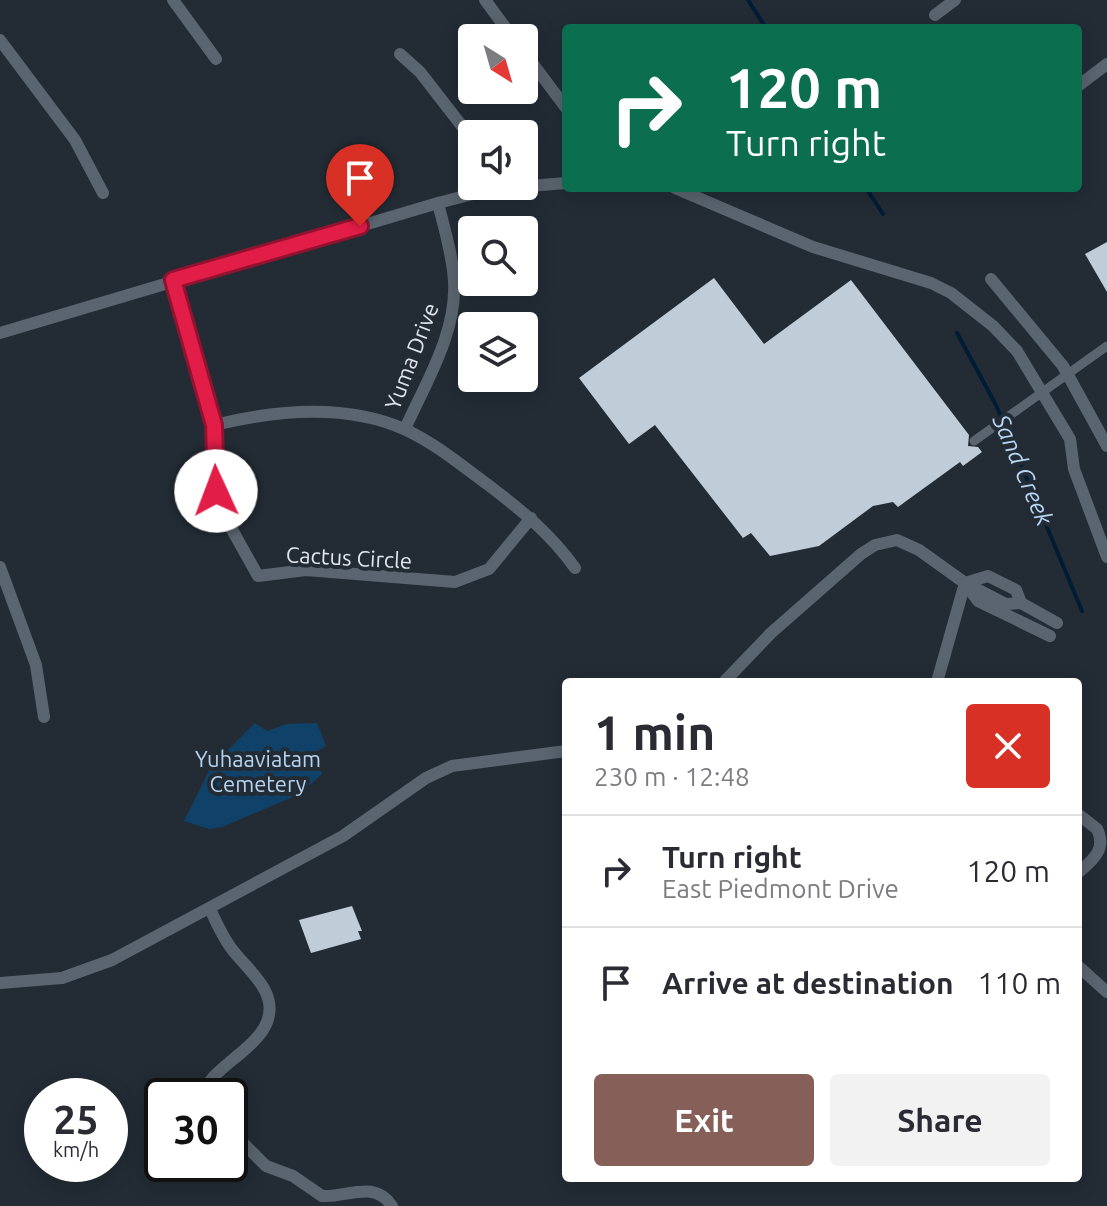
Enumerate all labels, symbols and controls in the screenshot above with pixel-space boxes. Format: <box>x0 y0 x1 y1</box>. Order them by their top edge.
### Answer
north arrow <box>458 24 538 104</box>
map controls <box>458 24 538 392</box>
icon: right <box>594 56 698 160</box>
text: 120 m <box>726 56 882 119</box>
button: sound <box>458 120 538 200</box>
text: Turn right <box>726 122 886 163</box>
pin <box>326 144 394 226</box>
icon: arrive <box>338 156 382 200</box>
button: search <box>458 216 538 296</box>
street label: Yuma Drive <box>379 299 443 413</box>
button: layers <box>458 312 538 392</box>
water label: Sand Creek <box>987 409 1059 530</box>
position arrow <box>174 449 258 533</box>
street label: Cactus Circle <box>285 541 413 573</box>
button: close <box>966 704 1050 788</box>
text: 1 min <box>594 705 715 759</box>
park label: Yuhaaviatam Cemetery <box>195 746 321 796</box>
text: 230 m · 12:48 <box>594 762 750 791</box>
text: Turn right <box>662 840 802 874</box>
icon: right <box>594 849 638 893</box>
text: 120 m <box>966 854 1050 888</box>
text: East Piedmont Drive <box>662 874 899 903</box>
icon: arrive <box>594 961 638 1005</box>
text: Arrive at destination <box>662 966 954 1000</box>
text: 110 m <box>978 966 1061 1000</box>
button: Exit <box>594 1074 814 1166</box>
button: Share <box>830 1074 1050 1166</box>
speed limit sign: 30 <box>144 1078 248 1182</box>
text: 25 <box>53 1097 99 1142</box>
text: km/h <box>53 1138 99 1161</box>

